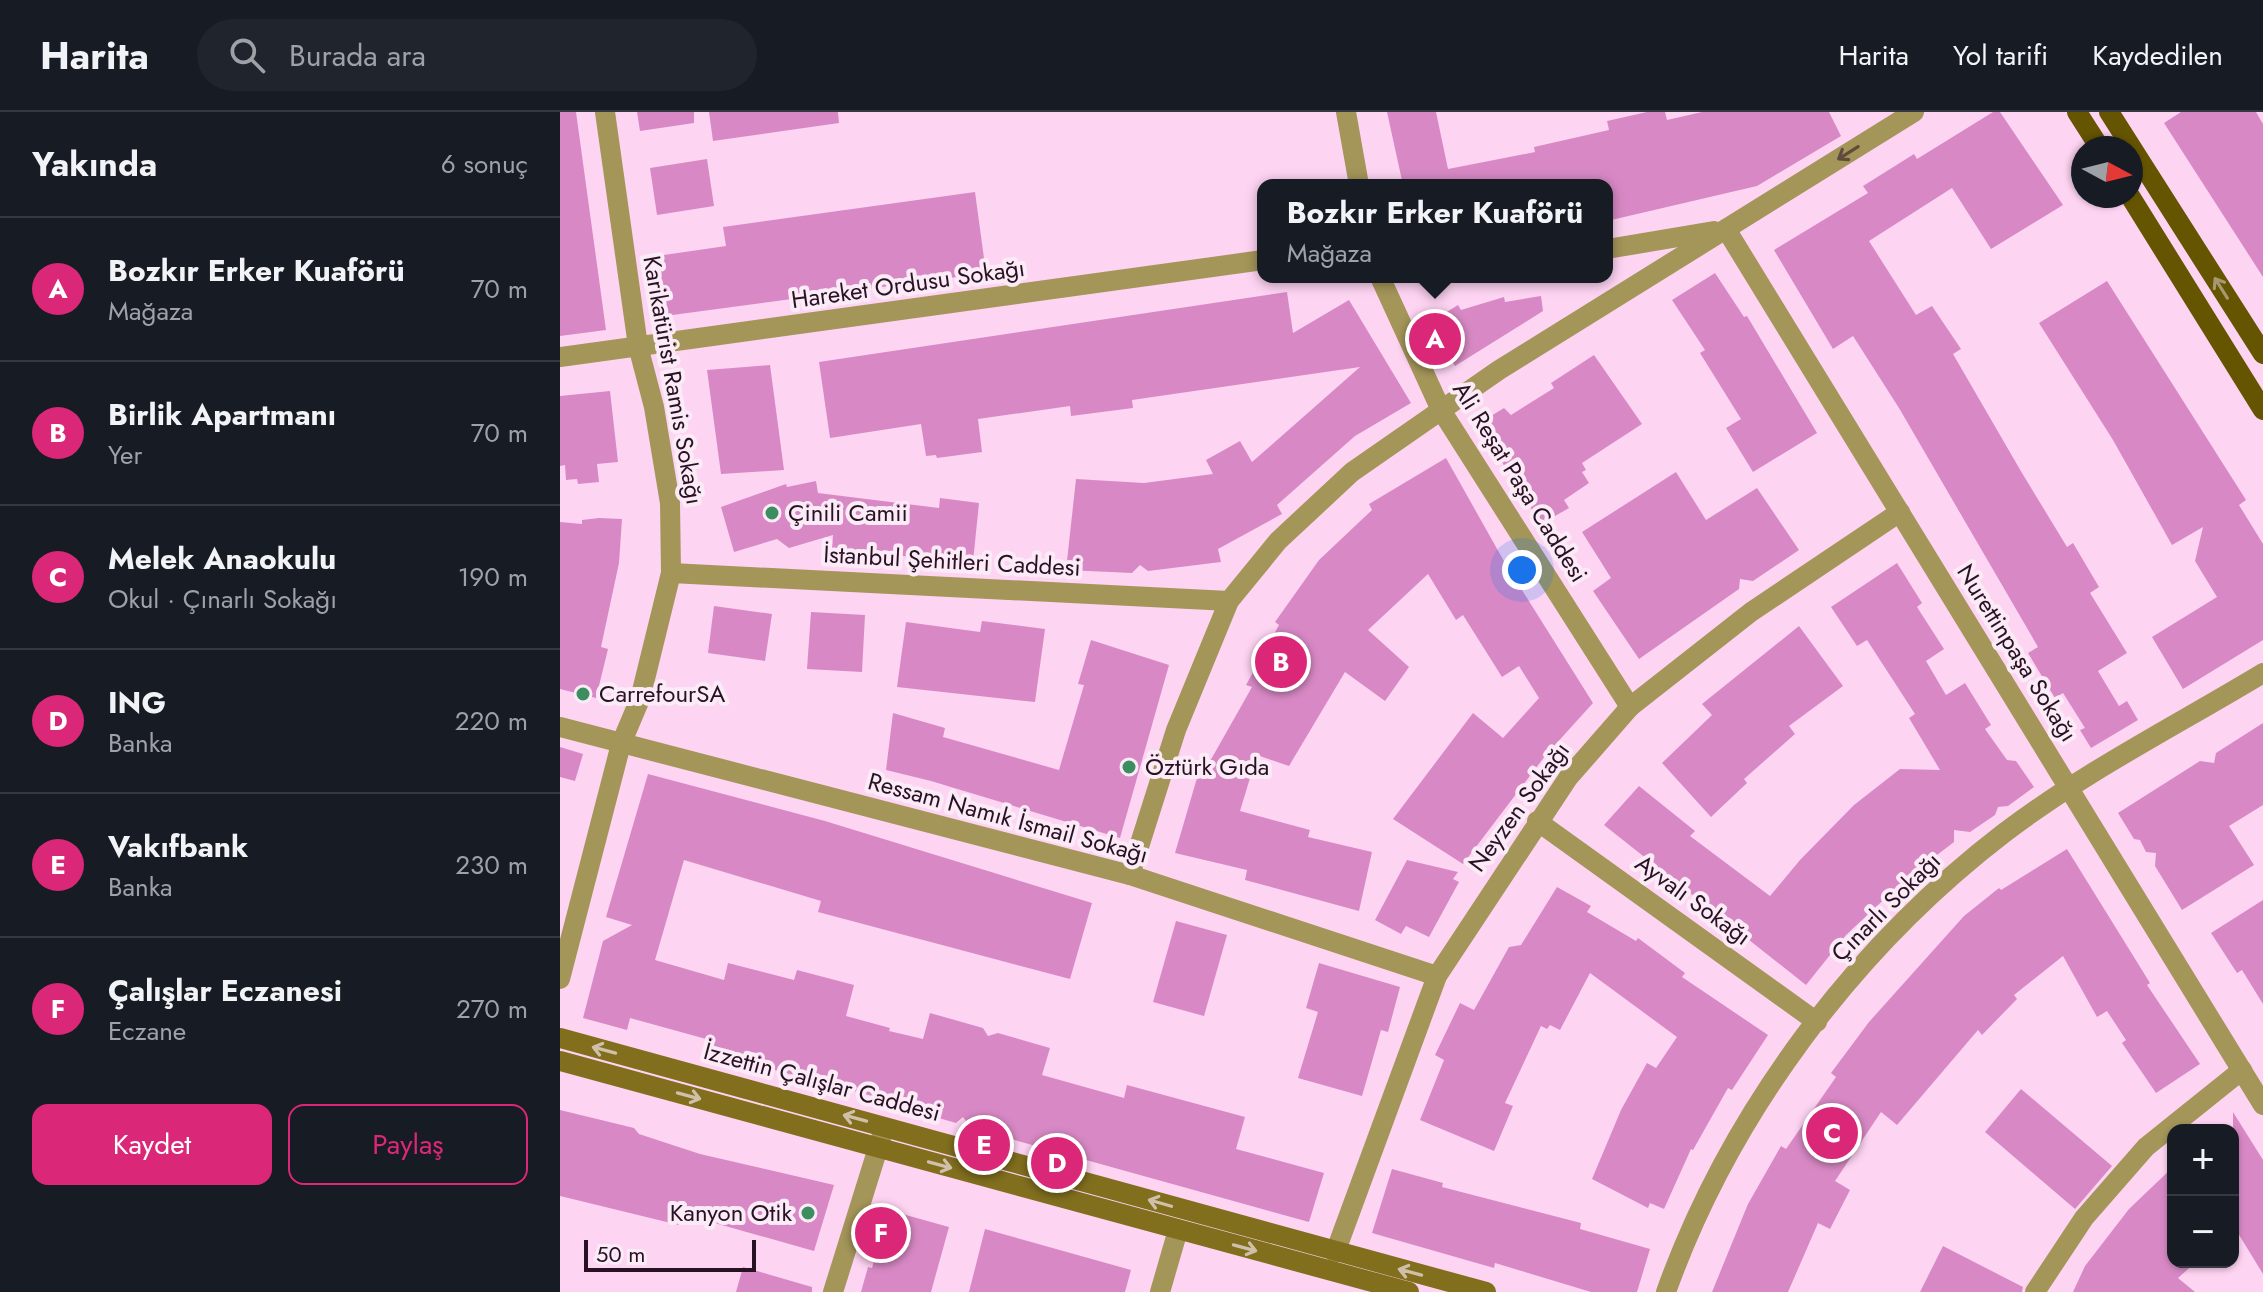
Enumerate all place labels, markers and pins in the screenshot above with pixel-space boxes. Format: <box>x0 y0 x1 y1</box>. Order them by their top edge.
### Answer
pin: A <box>1409 309 1461 369</box>
place label: Çinili Camii <box>788 495 908 530</box>
marker: Çinili Camii <box>763 504 781 522</box>
pin: B <box>1255 632 1307 692</box>
place label: CarrefourSA <box>599 676 725 711</box>
marker: CarrefourSA <box>574 685 592 703</box>
place label: Öztürk Gıda <box>1145 749 1269 784</box>
marker: Öztürk Gıda <box>1120 758 1138 776</box>
pin: C <box>1806 1103 1858 1163</box>
pin: E <box>958 1115 1010 1175</box>
pin: D <box>1031 1133 1083 1193</box>
place label: Kanyon Otik <box>670 1195 792 1230</box>
pin: F <box>855 1203 907 1263</box>
marker: Kanyon Otik <box>799 1204 817 1222</box>

